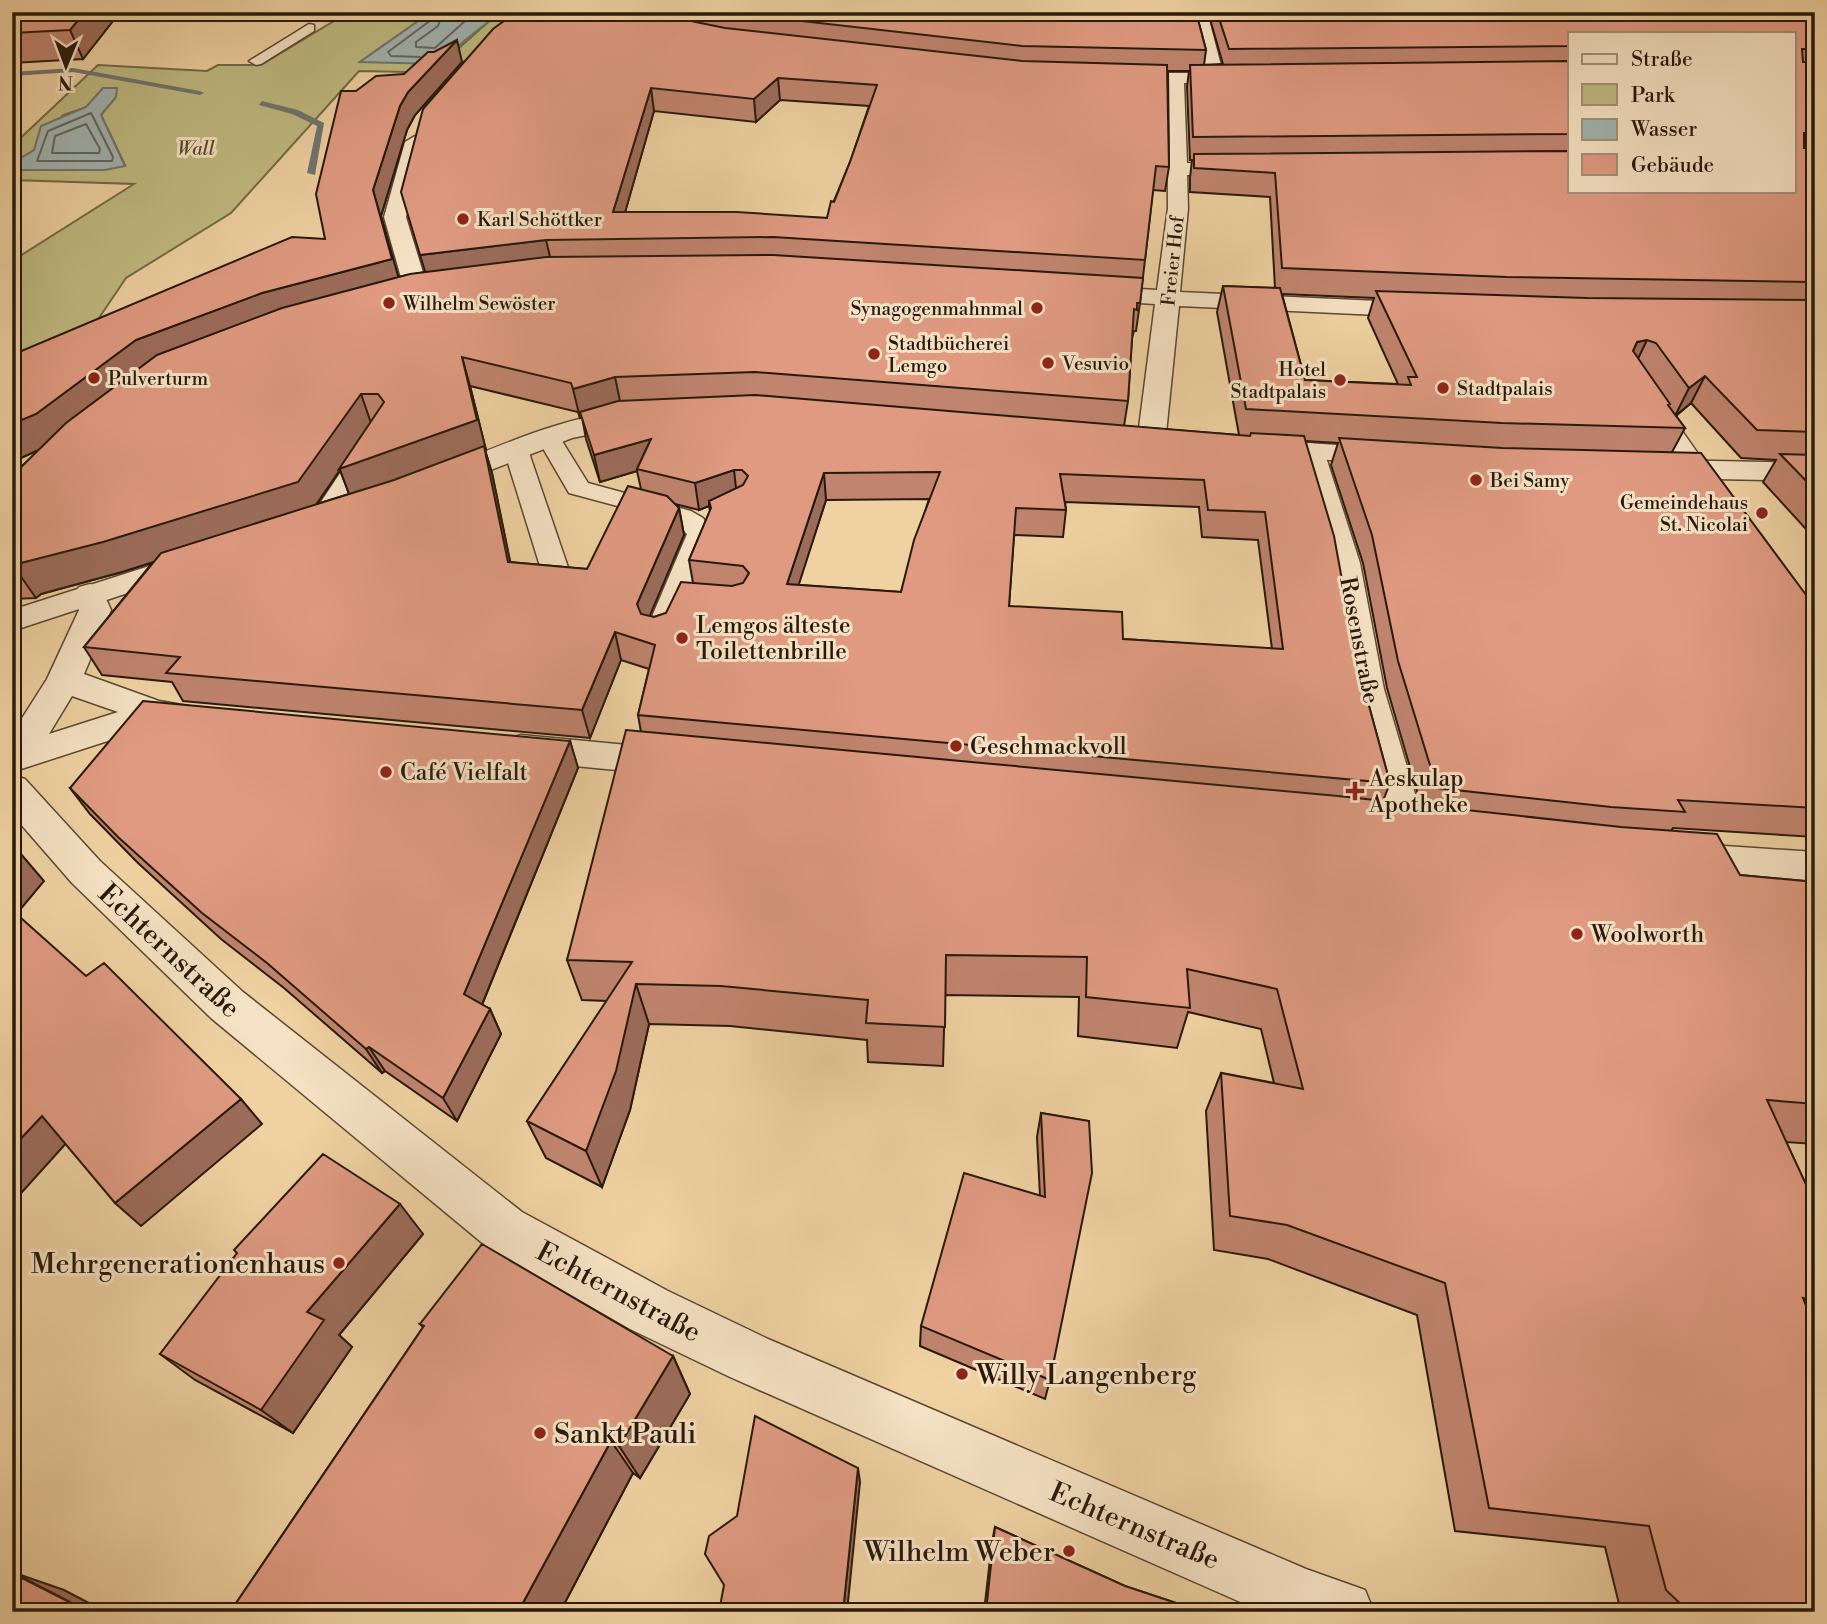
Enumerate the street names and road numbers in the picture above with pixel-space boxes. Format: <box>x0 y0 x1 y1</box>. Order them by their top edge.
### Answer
street label: Freier Hof <box>1156 214 1190 307</box>
street label: Rosenstraße <box>1333 574 1385 706</box>
street label: Echternstraße <box>91 876 247 1026</box>
street label: Echternstraße <box>530 1234 707 1350</box>
street label: Echternstraße <box>1044 1475 1225 1578</box>

